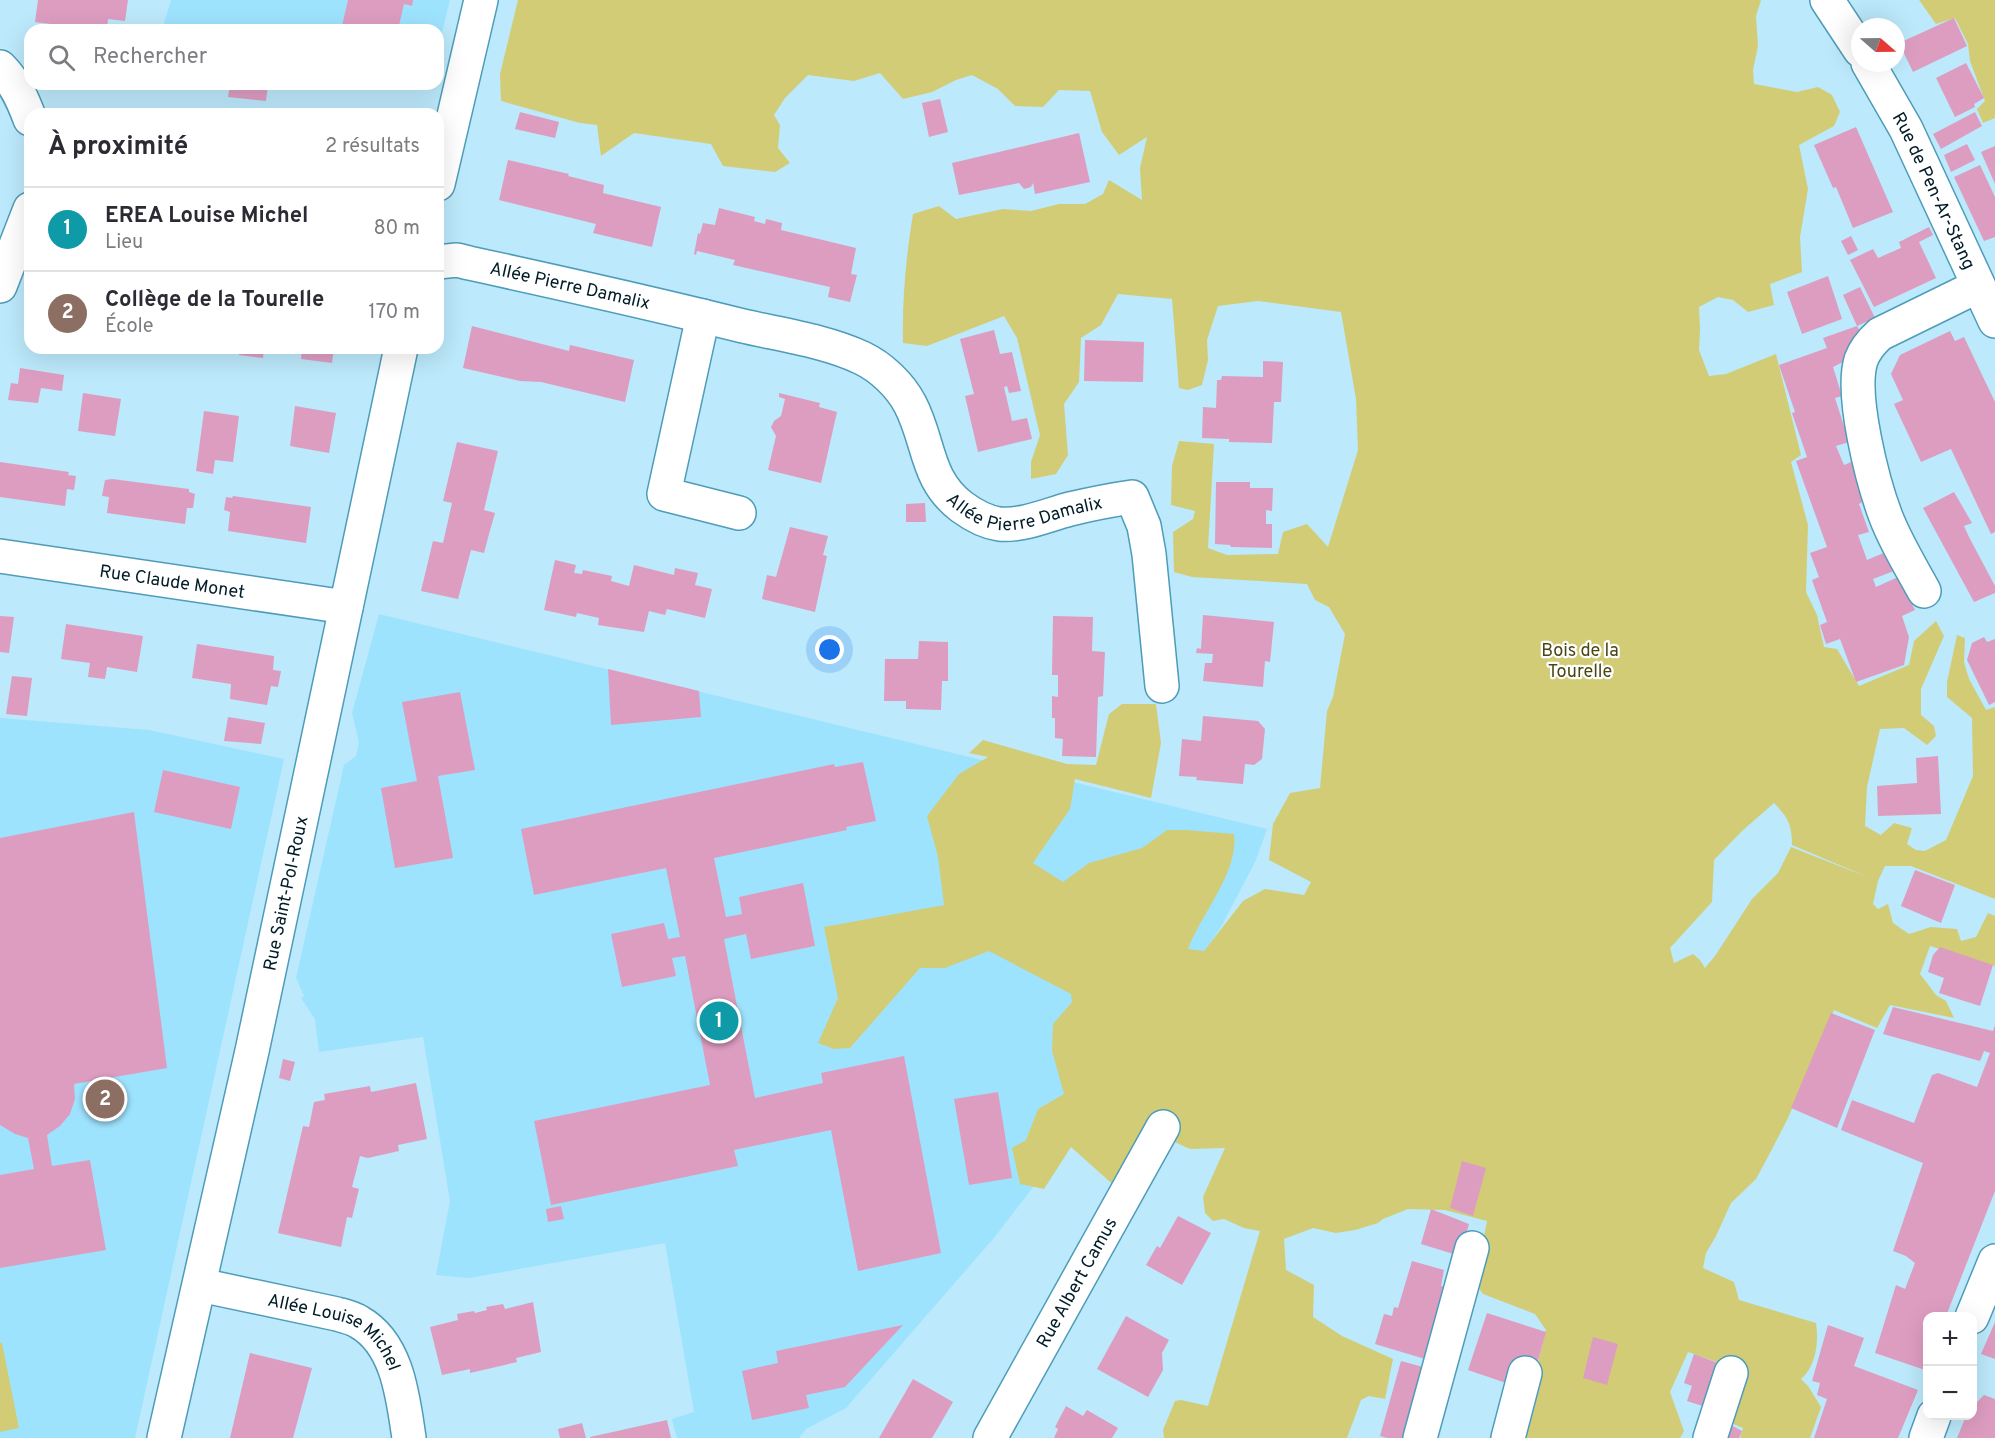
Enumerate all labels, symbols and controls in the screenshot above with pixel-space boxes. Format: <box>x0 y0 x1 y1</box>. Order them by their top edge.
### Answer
north arrow <box>1851 18 1905 72</box>
search box <box>24 24 444 90</box>
icon: search <box>45 41 78 74</box>
text: Rechercher <box>93 44 207 71</box>
street label: Rue de Pen-Ar-Stang <box>1886 109 1980 274</box>
text: À proximité <box>48 131 188 164</box>
text: 2 résultats <box>325 134 420 160</box>
text: EREA Louise Michel <box>105 203 308 230</box>
text: 1 <box>64 216 72 242</box>
text: 80 m <box>374 216 420 242</box>
text: Lieu <box>105 230 143 256</box>
street label: Allée Pierre Damalix <box>488 258 652 316</box>
text: Collège de la Tourelle <box>105 287 324 314</box>
text: 2 <box>61 300 74 326</box>
text: 170 m <box>368 300 420 326</box>
text: École <box>105 314 154 340</box>
street label: Allée Pierre Damalix <box>944 478 1108 510</box>
text: Allée Pierre Damalix <box>940 489 1105 537</box>
street label: Rue Claude Monet <box>98 561 246 605</box>
your location <box>815 635 844 664</box>
park label: Bois de la Tourelle <box>1541 640 1619 684</box>
street label: Rue Saint-Pol-Roux <box>259 814 314 973</box>
pin: 1 <box>700 998 738 1044</box>
pin: 2 <box>86 1076 124 1122</box>
street label: Rue Albert Camus <box>1032 1214 1123 1352</box>
street label: Allée Louise Michel <box>265 1290 405 1374</box>
map controls <box>1923 1312 1977 1420</box>
button: + <box>1923 1312 1977 1366</box>
button: − <box>1923 1366 1977 1420</box>

